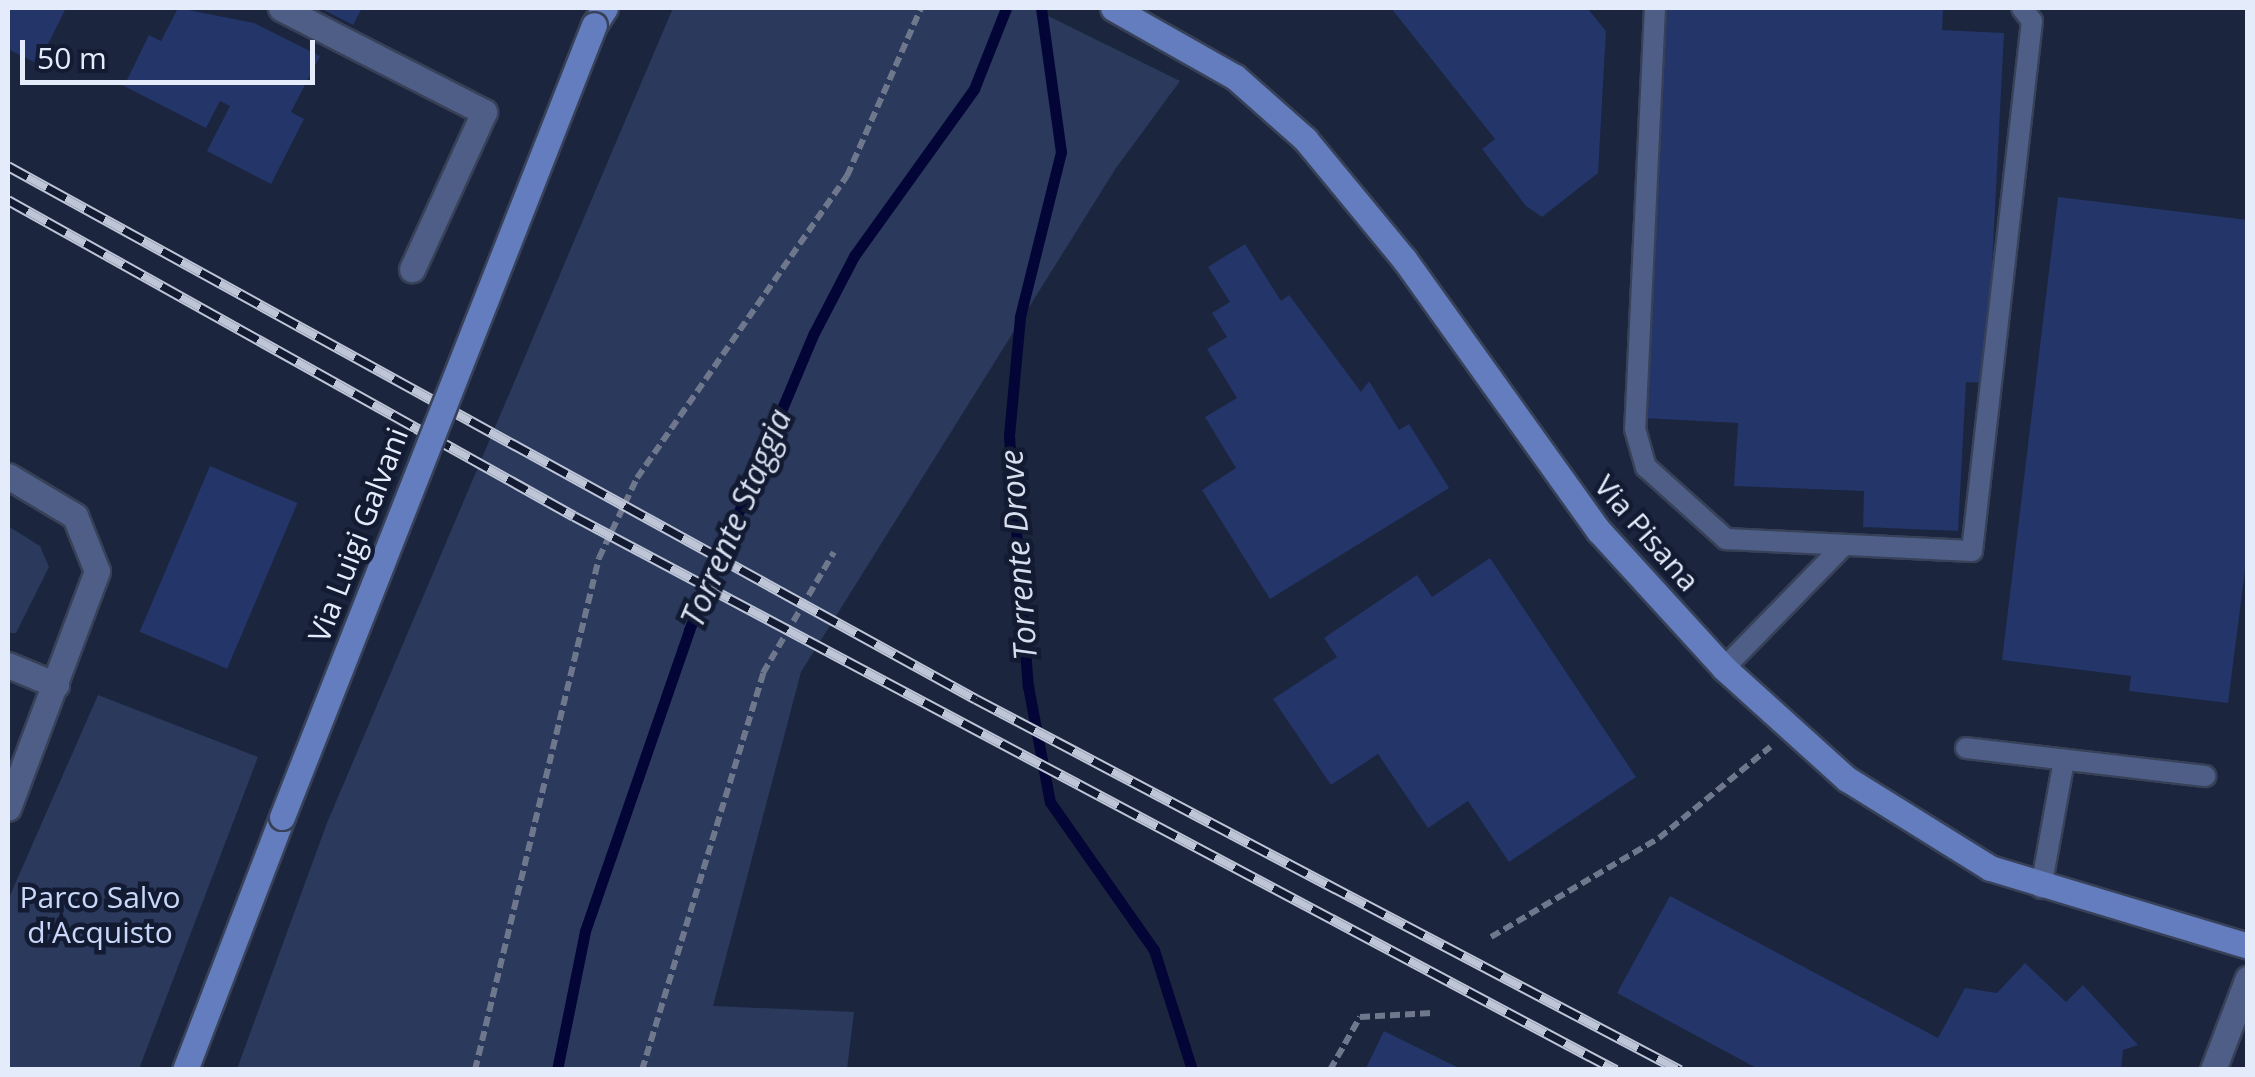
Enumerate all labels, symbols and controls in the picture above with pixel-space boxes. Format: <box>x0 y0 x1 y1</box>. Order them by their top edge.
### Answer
scale bar <box>25 20 320 82</box>
text: 50 m <box>37 37 107 78</box>
water label: Torrente Staggia <box>673 403 799 633</box>
street label: Via Luigi Galvani <box>301 423 415 647</box>
water label: Torrente Drove <box>991 448 1045 662</box>
street label: Via Pisana <box>1587 468 1707 598</box>
park label: Parco Salvo d'Acquisto <box>20 879 180 950</box>

